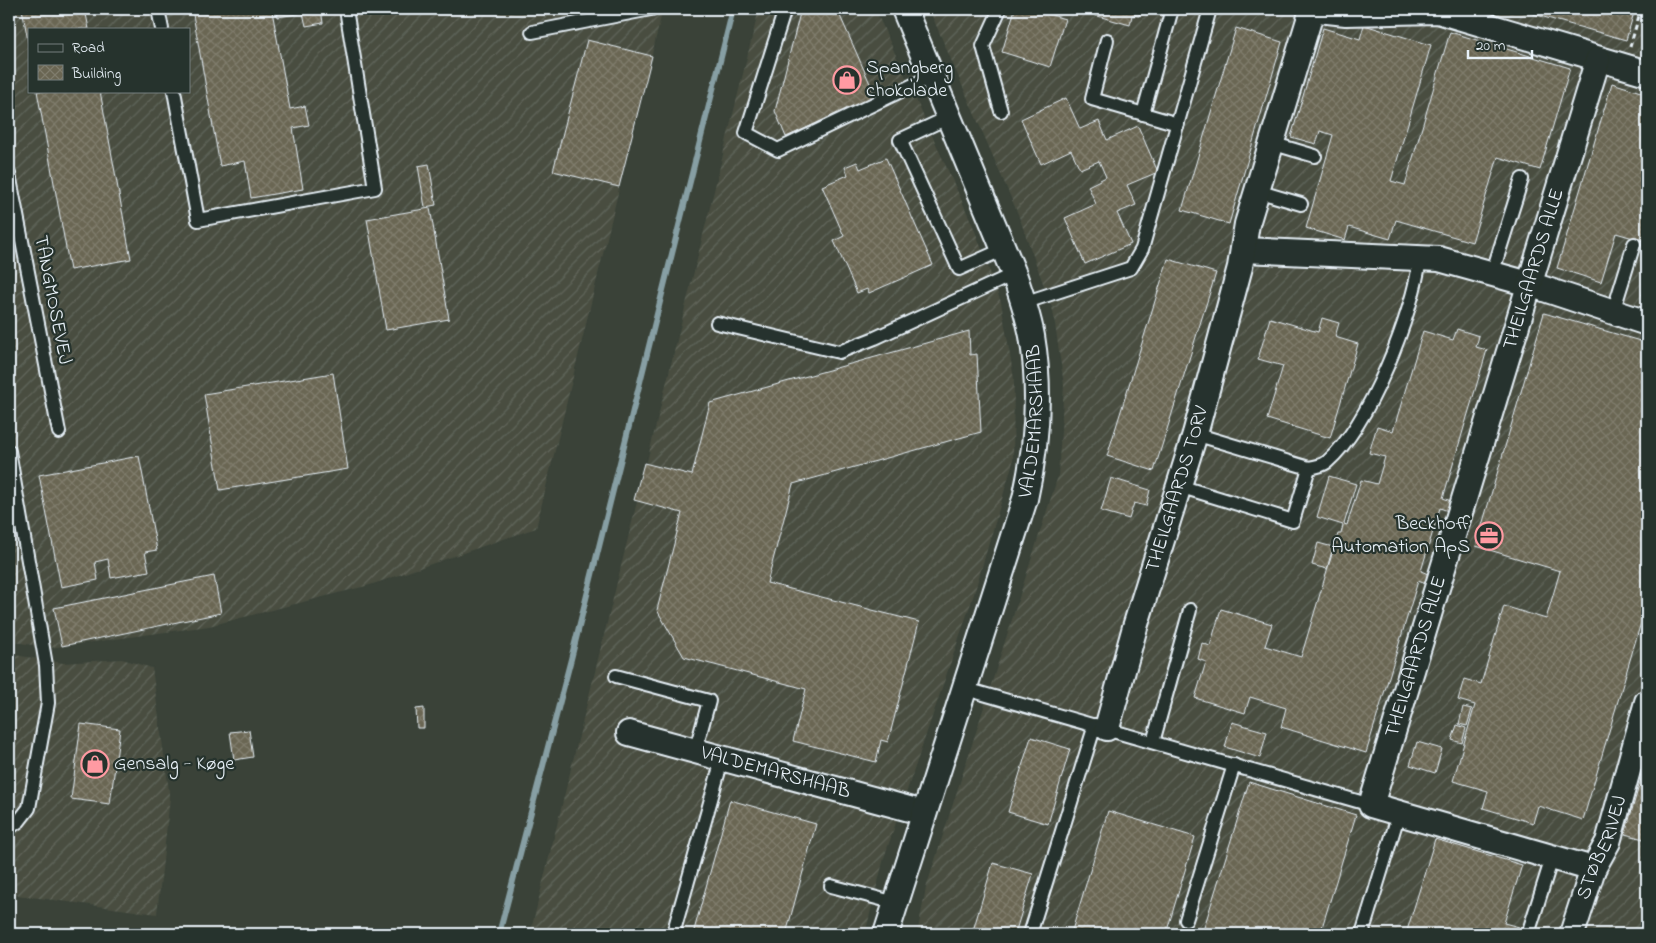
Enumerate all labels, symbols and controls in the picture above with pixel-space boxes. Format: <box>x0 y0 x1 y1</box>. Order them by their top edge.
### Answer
legend <box>28 28 190 92</box>
scale bar <box>1468 28 1532 60</box>
text: 20 m <box>1476 35 1506 57</box>
text: Road <box>72 37 105 59</box>
place label: Spangberg chokolade <box>866 54 953 106</box>
text: Building <box>71 63 121 86</box>
shop icon: Spangberg chokolade <box>832 65 862 95</box>
street label: THEILGAARDS ALLE <box>1496 185 1572 354</box>
street label: TANGMOSEVEJ <box>25 233 79 367</box>
street label: VALDEMARSHAAB <box>1011 343 1051 502</box>
street label: THEILGAARDS TORV <box>1138 403 1216 576</box>
place label: Beckhoff Automation ApS <box>1331 510 1471 562</box>
office icon: Beckhoff Automation ApS <box>1474 521 1504 551</box>
street label: THEILGAARDS ALLE <box>1378 572 1454 741</box>
street label: VALDEMARSHAAB <box>697 738 854 807</box>
shop icon: Gensalg - Køge <box>80 749 110 779</box>
place label: Gensalg - Køge <box>114 750 234 780</box>
street label: STØBERIVEJ <box>1570 792 1635 903</box>

